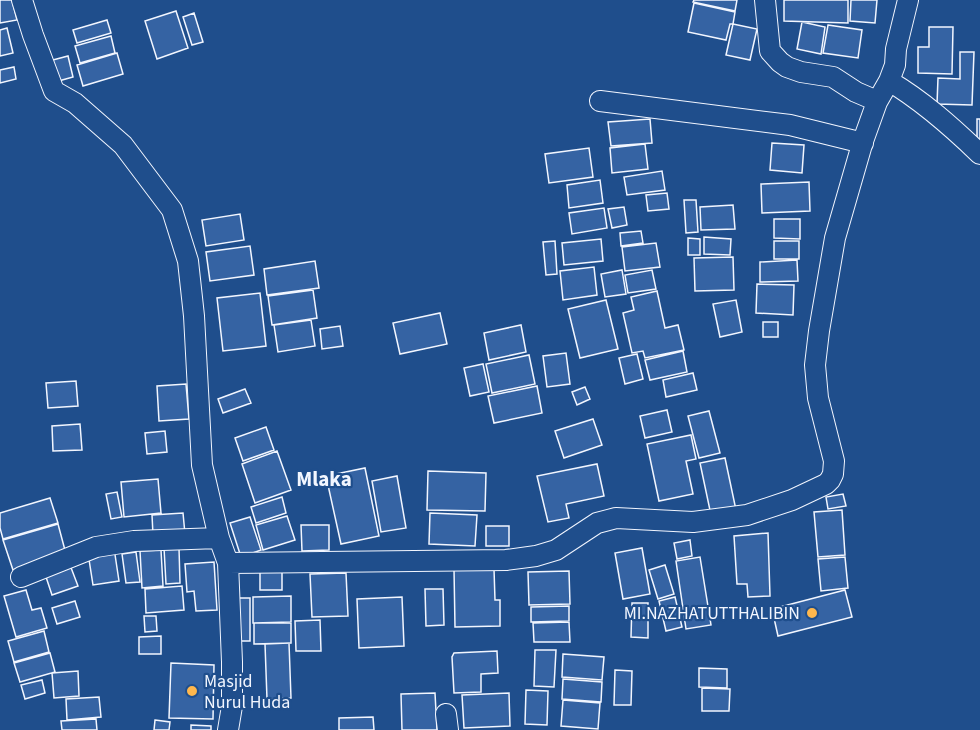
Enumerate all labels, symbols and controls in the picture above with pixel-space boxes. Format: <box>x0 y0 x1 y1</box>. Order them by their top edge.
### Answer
district label: Mlaka <box>296 464 352 494</box>
place label: MI.NAZHATUTTHALIBIN <box>624 601 800 626</box>
marker: MI.NAZHATUTTHALIBIN <box>805 606 819 620</box>
place label: Masjid Nurul Huda <box>204 669 290 715</box>
marker: Masjid Nurul Huda <box>185 684 199 698</box>

